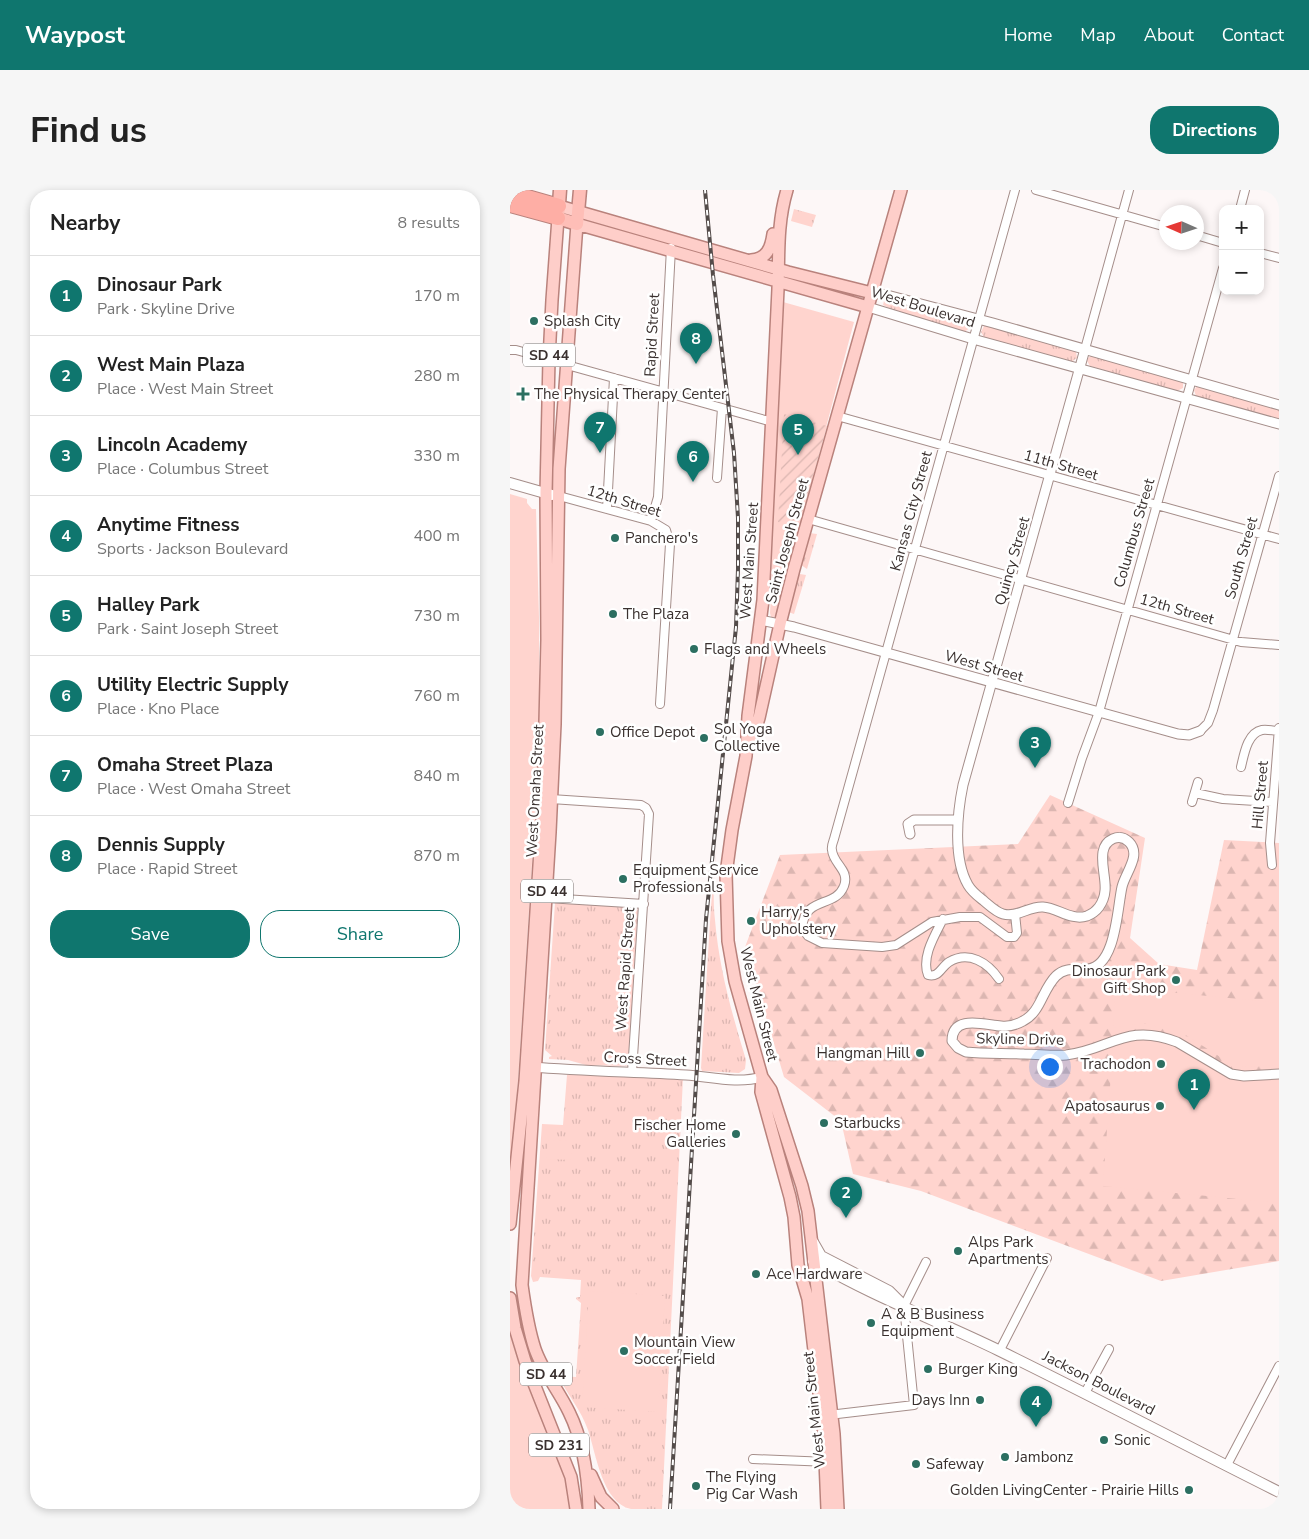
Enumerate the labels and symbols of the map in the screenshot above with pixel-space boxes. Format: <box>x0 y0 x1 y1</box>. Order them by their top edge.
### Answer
north arrow <box>1159 205 1204 250</box>
street label: West Boulevard <box>868 282 978 332</box>
street label: Rapid Street <box>640 292 664 377</box>
place label: Splash City <box>544 311 621 331</box>
marker: Splash City <box>528 315 540 327</box>
pin: 8 <box>680 323 712 364</box>
road number: SD 44 <box>523 344 575 366</box>
place label: The Physical Therapy Center <box>534 384 727 404</box>
marker: The Physical Therapy Center <box>516 387 530 401</box>
pin: 7 <box>584 412 616 453</box>
pin: 5 <box>782 414 814 455</box>
pin: 6 <box>677 441 709 482</box>
street label: 11th Street <box>1021 445 1101 485</box>
street label: Kansas City Street <box>885 448 937 573</box>
street label: Columbus Street <box>1109 475 1159 590</box>
street label: Saint Joseph Street <box>761 476 814 606</box>
street label: 12th Street <box>584 480 664 522</box>
street label: West Main Street <box>735 501 763 620</box>
street label: Quincy Street <box>990 514 1034 608</box>
street label: South Street <box>1220 514 1262 601</box>
place label: Panchero's <box>625 528 698 548</box>
marker: Panchero's <box>609 532 621 544</box>
street label: 12th Street <box>1137 589 1217 629</box>
place label: The Plaza <box>623 604 689 624</box>
marker: The Plaza <box>607 608 619 620</box>
place label: Flags and Wheels <box>704 639 826 659</box>
marker: Flags and Wheels <box>688 643 700 655</box>
street label: West Street <box>942 645 1026 687</box>
place label: Sol Yoga Collective <box>714 719 780 756</box>
place label: Office Depot <box>610 722 695 742</box>
street label: West Omaha Street <box>522 723 549 858</box>
marker: Office Depot <box>594 726 606 738</box>
pin: 3 <box>1019 727 1051 768</box>
marker: Sol Yoga Collective <box>698 732 710 744</box>
street label: Hill Street <box>1247 759 1273 830</box>
place label: Equipment Service Professionals <box>633 860 759 897</box>
marker: Equipment Service Professionals <box>617 873 629 885</box>
road number: SD 44 <box>521 879 573 902</box>
place label: Harry's Upholstery <box>761 902 836 939</box>
street label: West Rapid Street <box>611 906 639 1031</box>
marker: Harry's Upholstery <box>745 915 757 927</box>
street label: West Main Street <box>735 945 783 1064</box>
place label: Dinosaur Park Gift Shop <box>1072 961 1166 998</box>
marker: Dinosaur Park Gift Shop <box>1170 974 1182 986</box>
street label: Skyline Drive <box>976 1028 1064 1050</box>
place label: Hangman Hill <box>816 1043 911 1063</box>
street label: Cross Street <box>603 1047 688 1071</box>
marker: Hangman Hill <box>914 1047 926 1059</box>
your location <box>1037 1054 1063 1080</box>
place label: Trachodon <box>1080 1054 1151 1074</box>
marker: Trachodon <box>1155 1058 1167 1070</box>
pin: 1 <box>1178 1069 1210 1110</box>
place label: Apatosaurus <box>1064 1096 1150 1116</box>
marker: Apatosaurus <box>1154 1100 1166 1112</box>
place label: Starbucks <box>834 1113 900 1133</box>
place label: Fischer Home Galleries <box>634 1115 726 1152</box>
marker: Starbucks <box>818 1117 830 1129</box>
marker: Fischer Home Galleries <box>730 1128 742 1140</box>
pin: 2 <box>830 1177 862 1218</box>
place label: Alps Park Apartments <box>968 1232 1048 1269</box>
marker: Alps Park Apartments <box>952 1245 964 1257</box>
place label: Ace Hardware <box>766 1264 863 1284</box>
marker: Ace Hardware <box>750 1268 762 1280</box>
place label: A & B Business Equipment <box>881 1304 984 1341</box>
marker: A & B Business Equipment <box>865 1317 877 1329</box>
place label: Mountain View Soccer Field <box>634 1332 736 1369</box>
marker: Mountain View Soccer Field <box>618 1345 630 1357</box>
street label: Jackson Boulevard <box>1038 1346 1159 1420</box>
street label: West Main Street <box>798 1350 830 1469</box>
place label: Burger King <box>938 1359 1018 1379</box>
road number: SD 44 <box>520 1362 572 1386</box>
marker: Burger King <box>922 1363 934 1375</box>
pin: 4 <box>1020 1386 1052 1427</box>
place label: Days Inn <box>911 1390 970 1410</box>
marker: Days Inn <box>974 1394 986 1406</box>
place label: Sonic <box>1114 1430 1151 1450</box>
road number: SD 231 <box>529 1434 589 1456</box>
marker: Sonic <box>1098 1434 1110 1446</box>
place label: Jambonz <box>1014 1447 1073 1467</box>
marker: Jambonz <box>999 1451 1011 1463</box>
place label: Safeway <box>926 1454 984 1474</box>
marker: Safeway <box>910 1458 922 1470</box>
place label: The Flying Pig Car Wash <box>706 1467 798 1504</box>
marker: The Flying Pig Car Wash <box>690 1480 702 1492</box>
place label: Golden LivingCenter - Prairie Hills <box>950 1480 1179 1500</box>
marker: Golden LivingCenter - Prairie Hills <box>1183 1484 1195 1496</box>

